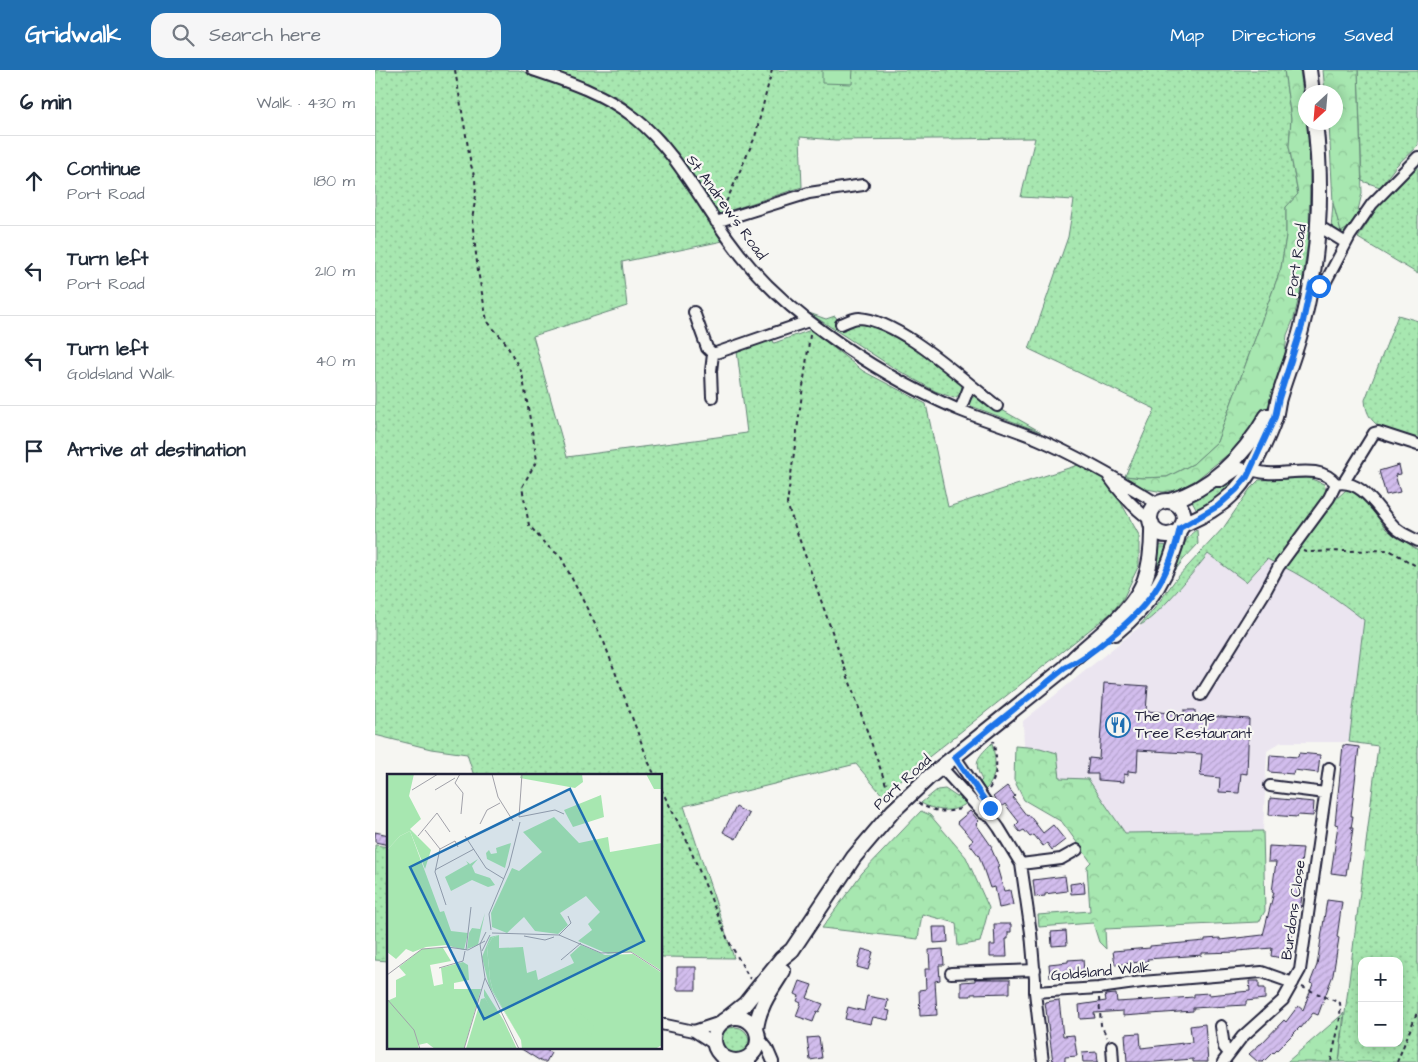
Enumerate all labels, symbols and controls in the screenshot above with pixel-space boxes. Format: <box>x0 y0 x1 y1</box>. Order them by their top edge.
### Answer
search box <box>151 13 501 58</box>
text: Gridwalk <box>25 18 121 52</box>
icon: search <box>169 21 197 49</box>
text: Search here <box>209 22 321 49</box>
text: Map <box>1170 23 1204 48</box>
text: Directions <box>1232 23 1316 48</box>
text: Saved <box>1344 23 1393 48</box>
north arrow <box>1298 85 1343 130</box>
text: 6 min <box>20 88 72 117</box>
text: Walk · 430 m <box>256 92 355 114</box>
street label: St Andrew's Road <box>681 150 772 264</box>
text: Continue <box>67 156 141 183</box>
icon: ahead <box>20 167 48 195</box>
text: 180 m <box>314 170 355 192</box>
text: Port Road <box>67 183 145 205</box>
street label: Port Road <box>1281 222 1312 298</box>
text: Turn left <box>67 246 148 273</box>
icon: left <box>20 257 48 285</box>
text: 210 m <box>315 260 355 282</box>
text: Port Road <box>67 273 145 295</box>
route start <box>1308 275 1331 298</box>
text: Turn left <box>67 336 148 363</box>
icon: left <box>20 347 48 375</box>
text: 40 m <box>315 350 355 372</box>
text: Goldsland Walk <box>67 363 175 385</box>
icon: arrive <box>20 437 48 465</box>
text: Arrive at destination <box>67 437 246 464</box>
place label: The Orange Tree Restaurant <box>1135 706 1252 744</box>
restaurant icon: The Orange Tree Restaurant <box>1105 712 1131 738</box>
street label: Port Road <box>869 750 936 815</box>
inset map <box>387 774 663 1050</box>
route end <box>979 797 1002 820</box>
street label: Burdons Close <box>1276 859 1311 961</box>
street label: Goldsland Walk <box>1050 957 1152 986</box>
map controls <box>1358 957 1403 1047</box>
button: + <box>1358 957 1403 1002</box>
button: − <box>1358 1002 1403 1047</box>

